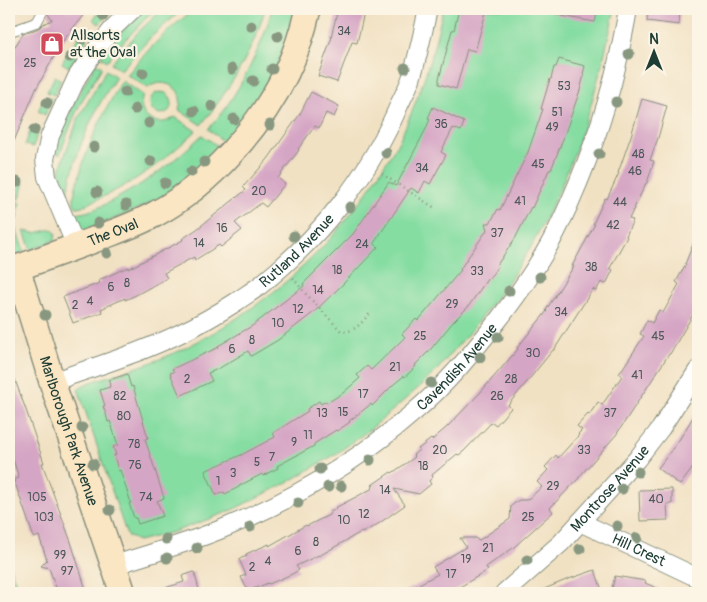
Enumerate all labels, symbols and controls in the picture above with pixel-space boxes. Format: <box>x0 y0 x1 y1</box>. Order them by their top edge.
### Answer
house number: 34 <box>337 24 351 39</box>
place label: Allsorts at the Oval <box>70 26 136 62</box>
north arrow <box>630 28 680 78</box>
shop icon: Allsorts at the Oval <box>39 31 65 57</box>
text: N <box>649 31 659 48</box>
house number: 25 <box>23 56 37 71</box>
house number: 53 <box>557 79 571 94</box>
house number: 51 <box>551 105 563 120</box>
house number: 36 <box>434 117 448 132</box>
house number: 49 <box>545 120 559 135</box>
house number: 48 <box>631 147 645 162</box>
house number: 45 <box>531 157 545 172</box>
house number: 34 <box>415 161 429 176</box>
house number: 46 <box>628 164 642 179</box>
house number: 20 <box>252 184 266 199</box>
house number: 41 <box>514 194 526 209</box>
house number: 44 <box>613 195 627 210</box>
street label: Rutland Avenue <box>256 210 339 292</box>
street label: The Oval <box>85 214 142 251</box>
house number: 42 <box>606 218 620 233</box>
house number: 16 <box>216 221 228 236</box>
house number: 37 <box>490 226 504 241</box>
house number: 14 <box>193 236 205 251</box>
house number: 24 <box>355 237 369 252</box>
house number: 38 <box>585 260 597 275</box>
house number: 18 <box>332 263 342 278</box>
house number: 33 <box>470 264 484 279</box>
house number: 8 <box>124 276 130 291</box>
house number: 6 <box>108 280 115 295</box>
house number: 14 <box>312 283 324 298</box>
house number: 4 <box>87 294 94 309</box>
house number: 29 <box>446 297 458 312</box>
house number: 2 <box>72 298 79 313</box>
house number: 12 <box>292 302 304 317</box>
house number: 34 <box>554 305 568 320</box>
house number: 10 <box>272 316 284 331</box>
street label: Cavendish Avenue <box>413 319 502 415</box>
house number: 25 <box>413 329 427 344</box>
house number: 45 <box>651 329 665 344</box>
house number: 8 <box>249 333 255 348</box>
house number: 6 <box>229 342 236 357</box>
house number: 30 <box>526 346 540 361</box>
street label: Marlborough Park Avenue <box>35 354 102 509</box>
house number: 21 <box>389 360 401 375</box>
house number: 41 <box>631 368 643 383</box>
house number: 2 <box>184 372 191 387</box>
house number: 28 <box>505 372 517 387</box>
house number: 17 <box>357 387 369 402</box>
house number: 82 <box>114 389 127 404</box>
house number: 26 <box>490 389 504 404</box>
house number: 15 <box>337 405 349 420</box>
house number: 13 <box>316 406 328 421</box>
house number: 37 <box>603 406 617 421</box>
house number: 80 <box>117 409 131 424</box>
house number: 11 <box>303 428 313 443</box>
house number: 9 <box>291 435 297 450</box>
house number: 78 <box>128 437 140 452</box>
street label: Montrose Avenue <box>567 441 654 536</box>
house number: 20 <box>433 443 447 458</box>
house number: 33 <box>577 443 591 458</box>
house number: 7 <box>269 450 276 465</box>
house number: 5 <box>254 455 260 470</box>
house number: 76 <box>128 458 142 473</box>
house number: 18 <box>418 459 428 474</box>
house number: 3 <box>230 466 237 481</box>
house number: 1 <box>216 474 220 489</box>
house number: 29 <box>547 479 559 494</box>
house number: 14 <box>379 483 391 498</box>
house number: 105 <box>27 490 47 505</box>
house number: 74 <box>139 490 153 505</box>
house number: 40 <box>648 492 664 507</box>
house number: 12 <box>358 507 370 522</box>
house number: 103 <box>34 510 54 525</box>
house number: 25 <box>521 510 535 525</box>
house number: 10 <box>338 513 350 528</box>
street label: Hill Crest <box>609 529 669 572</box>
house number: 8 <box>313 535 319 550</box>
house number: 21 <box>482 541 494 556</box>
house number: 6 <box>295 544 302 559</box>
house number: 99 <box>54 548 66 563</box>
house number: 19 <box>461 552 471 567</box>
house number: 4 <box>265 554 272 569</box>
house number: 2 <box>249 560 256 575</box>
house number: 97 <box>61 564 74 579</box>
house number: 17 <box>445 567 457 582</box>

